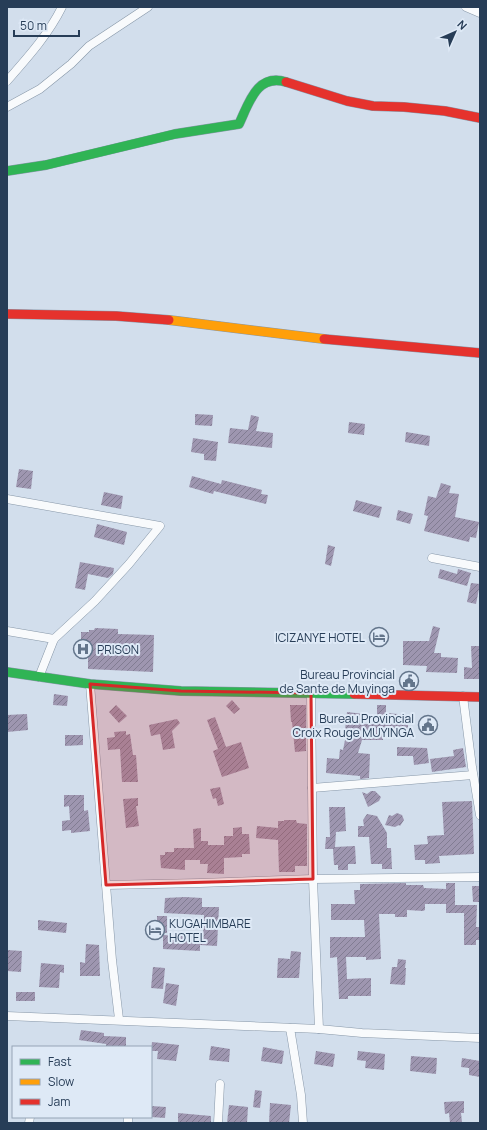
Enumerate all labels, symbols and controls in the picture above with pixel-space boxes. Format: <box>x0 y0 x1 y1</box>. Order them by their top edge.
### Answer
scale bar <box>14 12 79 38</box>
north arrow <box>435 12 475 52</box>
text: N <box>454 16 471 33</box>
text: 50 m <box>20 17 47 34</box>
hotel icon: ICIZANYE HOTEL <box>368 626 390 648</box>
place label: ICIZANYE HOTEL <box>275 629 365 646</box>
hospital icon: PRISON <box>72 638 94 660</box>
place label: PRISON <box>97 641 139 658</box>
place label: Bureau Provincial de Sante de Muyinga <box>280 666 395 697</box>
public building icon: Bureau Provincial de Sante de Muyinga <box>398 670 420 692</box>
place label: Bureau Provincial Croix Rouge MUYINGA <box>292 710 414 741</box>
public building icon: Bureau Provincial Croix Rouge MUYINGA <box>417 714 439 736</box>
place label: KUGAHIMBARE HOTEL <box>169 915 251 946</box>
hotel icon: KUGAHIMBARE HOTEL <box>144 919 166 941</box>
legend <box>12 1046 152 1118</box>
text: Fast <box>48 1053 72 1070</box>
text: Slow <box>48 1073 74 1090</box>
text: Jam <box>48 1093 70 1110</box>

